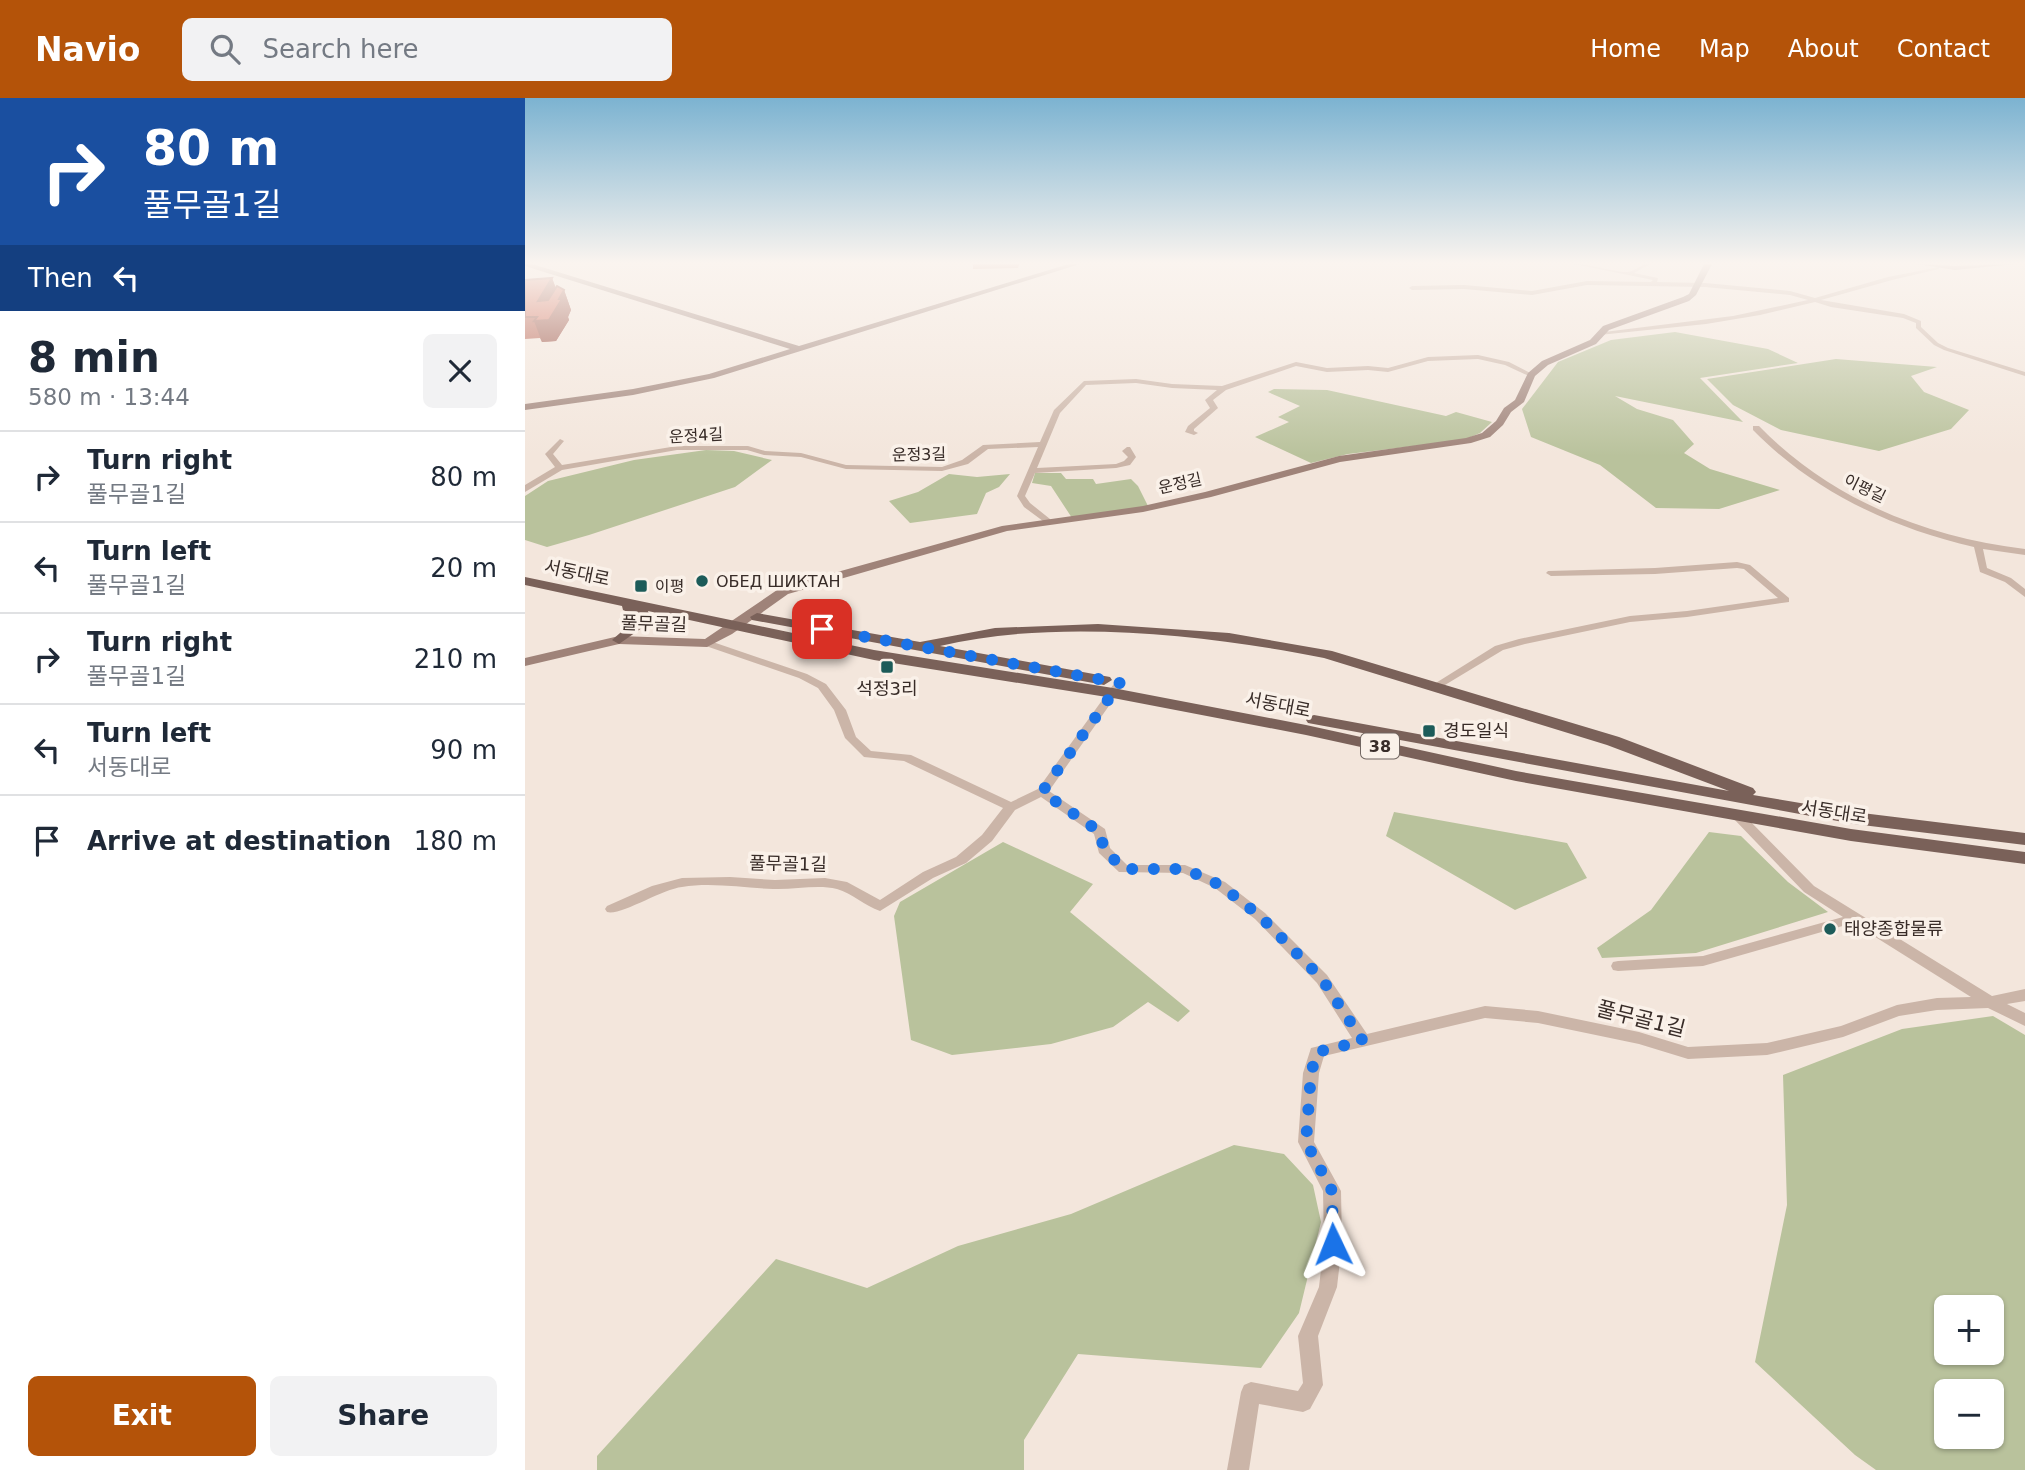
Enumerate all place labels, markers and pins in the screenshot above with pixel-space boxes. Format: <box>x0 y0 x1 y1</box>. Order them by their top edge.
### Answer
place label: ОБЕД ШИКТАН <box>716 572 840 591</box>
marker: ОБЕД ШИКТАН <box>694 573 710 589</box>
place label: 이평 <box>655 577 684 596</box>
marker: 이평 <box>633 578 649 594</box>
pin <box>792 599 852 659</box>
marker: 석정3리 <box>879 659 895 675</box>
place label: 석정3리 <box>856 678 918 699</box>
place label: 경도일식 <box>1443 720 1509 741</box>
marker: 경도일식 <box>1421 723 1437 739</box>
place label: 태양종합물류 <box>1844 918 1943 939</box>
marker: 태양종합물류 <box>1822 921 1838 937</box>

